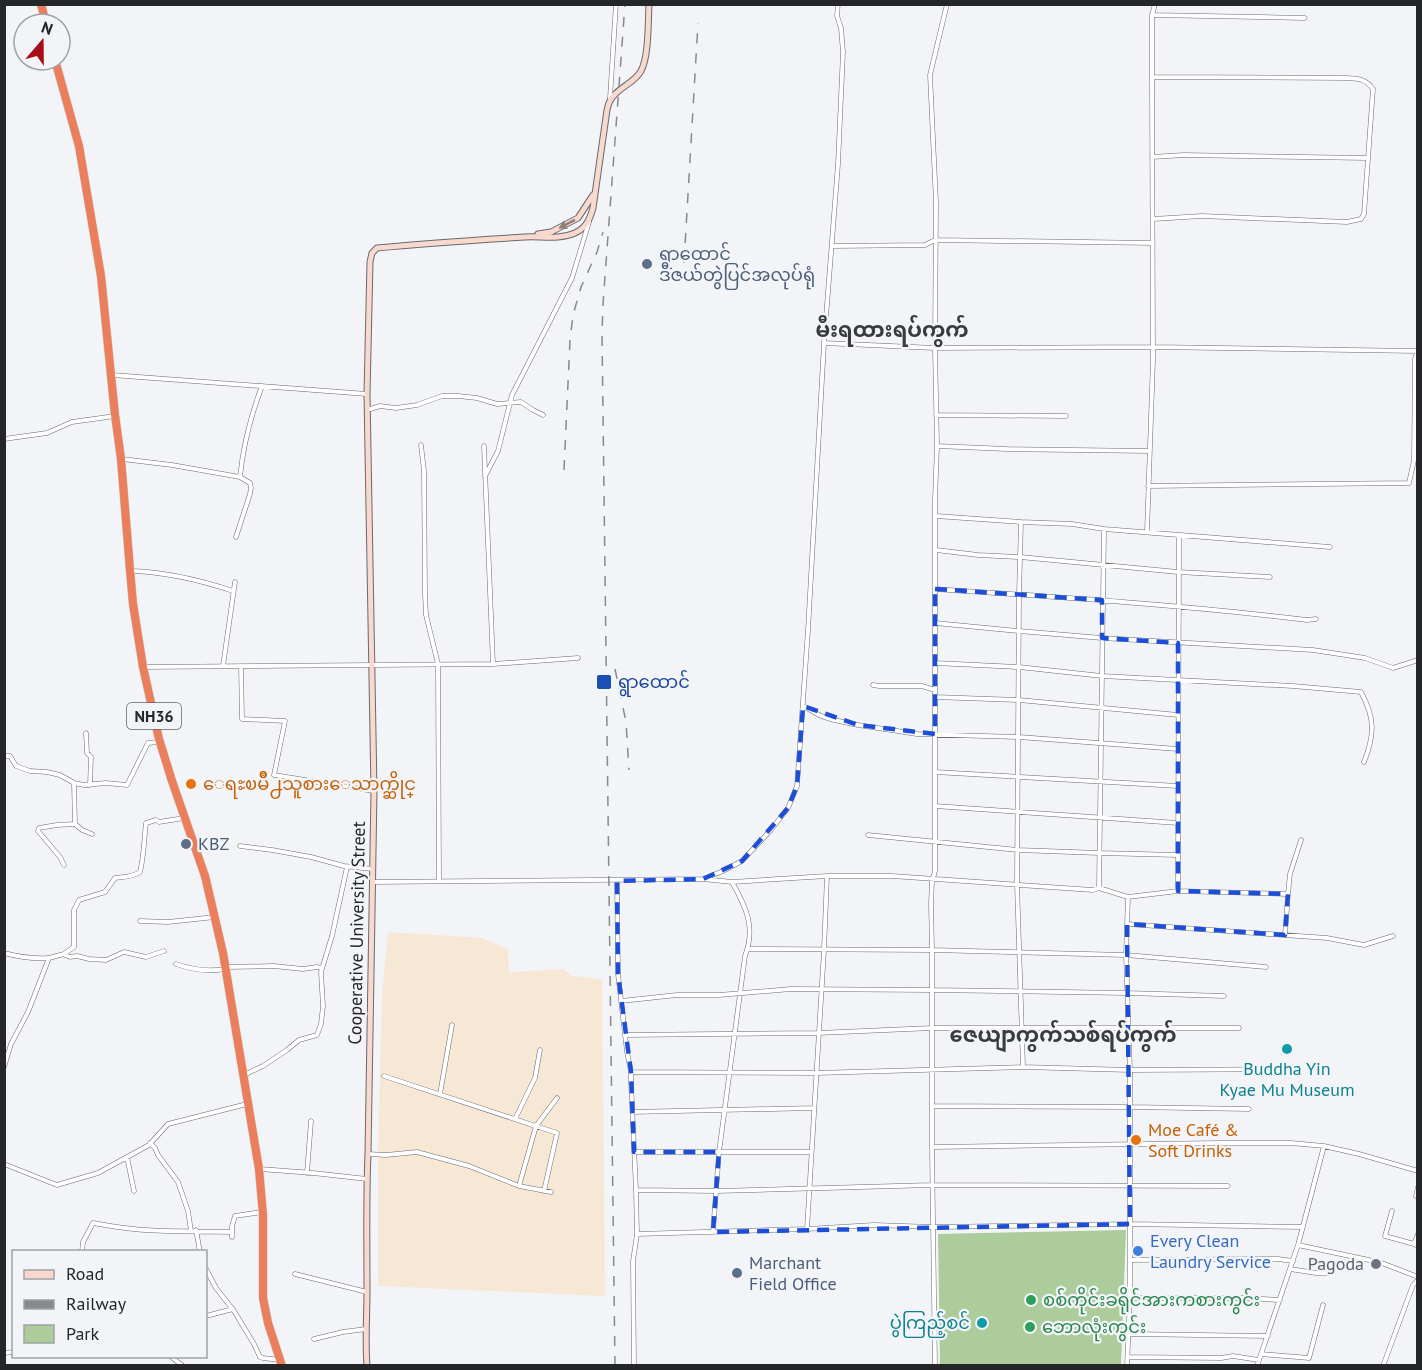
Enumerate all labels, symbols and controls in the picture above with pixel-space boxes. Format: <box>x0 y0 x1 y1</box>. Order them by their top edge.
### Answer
north arrow <box>12 12 72 72</box>
text: N <box>39 17 55 39</box>
one-way arrow <box>559 219 576 229</box>
place label: ရွာထောင် ဒီဇယ်တွဲပြင်အလုပ်ရုံ <box>659 241 815 290</box>
marker: ရွာထောင် ဒီဇယ်တွဲပြင်အလုပ်ရုံ <box>640 257 654 271</box>
district label: မီးရထားရပ်ကွက် <box>815 314 969 347</box>
place label: ရွာထောင် <box>618 669 690 697</box>
marker: ရွာထောင် <box>595 673 613 691</box>
road number: NH36 <box>127 703 181 729</box>
place label: ေရႊၿမိဳ႕သူစားေသာက္ဆိုင္ <box>203 770 416 799</box>
marker: ေရႊၿမိဳ႕သူစားေသာက္ဆိုင္ <box>184 777 198 791</box>
street label: Cooperative University Street <box>343 821 370 1045</box>
place label: KBZ <box>198 832 229 855</box>
marker: KBZ <box>179 837 193 851</box>
district label: ဇေယျာကွက်သစ်ရပ်ကွက် <box>950 1019 1176 1053</box>
marker: Buddha Yin Kyae Mu Museum <box>1280 1042 1294 1056</box>
place label: Buddha Yin Kyae Mu Museum <box>1220 1057 1355 1101</box>
place label: Moe Café & Soft Drinks <box>1148 1118 1239 1162</box>
marker: Moe Café & Soft Drinks <box>1129 1133 1143 1147</box>
place label: Every Clean Laundry Service <box>1150 1229 1271 1273</box>
marker: Every Clean Laundry Service <box>1131 1244 1145 1258</box>
legend <box>12 1250 207 1358</box>
place label: Marchant Field Office <box>749 1251 837 1295</box>
place label: Pagoda <box>1308 1252 1364 1275</box>
marker: Pagoda <box>1369 1257 1383 1271</box>
text: Road <box>66 1262 104 1285</box>
marker: Marchant Field Office <box>730 1266 744 1280</box>
place label: စစ်ကိုင်းခရိုင်အားကစားကွင်း <box>1043 1286 1260 1315</box>
text: Railway <box>66 1292 127 1315</box>
marker: စစ်ကိုင်းခရိုင်အားကစားကွင်း <box>1024 1293 1038 1307</box>
place label: ပွဲကြည့်စင် <box>890 1310 970 1338</box>
place label: ဘောလုံးကွင်း <box>1042 1314 1146 1342</box>
marker: ပွဲကြည့်စင် <box>975 1316 989 1330</box>
marker: ဘောလုံးကွင်း <box>1023 1320 1037 1334</box>
text: Park <box>66 1322 99 1345</box>

